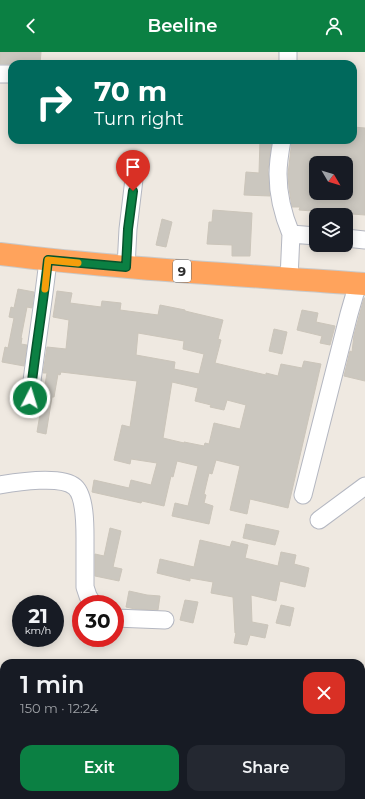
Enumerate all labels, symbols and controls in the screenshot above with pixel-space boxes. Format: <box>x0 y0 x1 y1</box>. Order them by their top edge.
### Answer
icon: back <box>20 15 42 37</box>
text: Beeline <box>147 15 218 37</box>
icon: person <box>323 15 345 37</box>
text: 70 m <box>94 74 167 108</box>
icon: right <box>28 76 80 128</box>
text: Turn right <box>94 108 184 130</box>
pin <box>116 150 150 191</box>
icon: arrive <box>122 156 144 178</box>
north arrow <box>309 156 353 200</box>
map controls <box>309 156 353 252</box>
button: layers <box>309 208 353 252</box>
road number: 9 <box>173 260 191 282</box>
position arrow <box>9 377 51 419</box>
speed limit sign: 30 <box>72 595 124 647</box>
text: 21 <box>28 604 48 628</box>
text: km/h <box>25 624 51 637</box>
text: 1 min <box>20 670 84 699</box>
button: close <box>303 672 345 714</box>
text: 150 m · 12:24 <box>20 700 98 716</box>
button: Exit <box>20 745 179 791</box>
button: Share <box>187 745 345 791</box>

